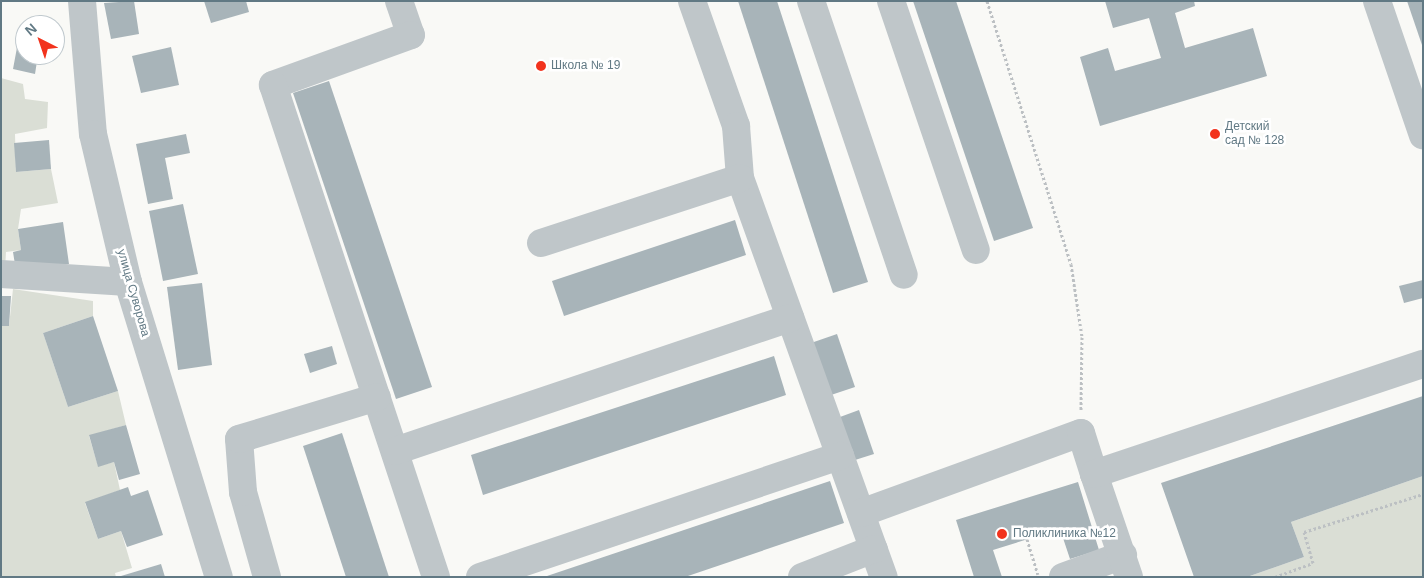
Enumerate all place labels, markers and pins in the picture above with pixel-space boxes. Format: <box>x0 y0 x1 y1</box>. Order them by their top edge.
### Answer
place label: Школа № 19 <box>551 59 620 73</box>
marker: Школа № 19 <box>535 60 547 72</box>
place label: Детский сад № 128 <box>1225 120 1284 148</box>
marker: Детский сад № 128 <box>1209 128 1221 140</box>
marker: Поликлиника №12 <box>995 527 1009 541</box>
place label: Поликлиника №12 <box>1013 527 1116 541</box>

